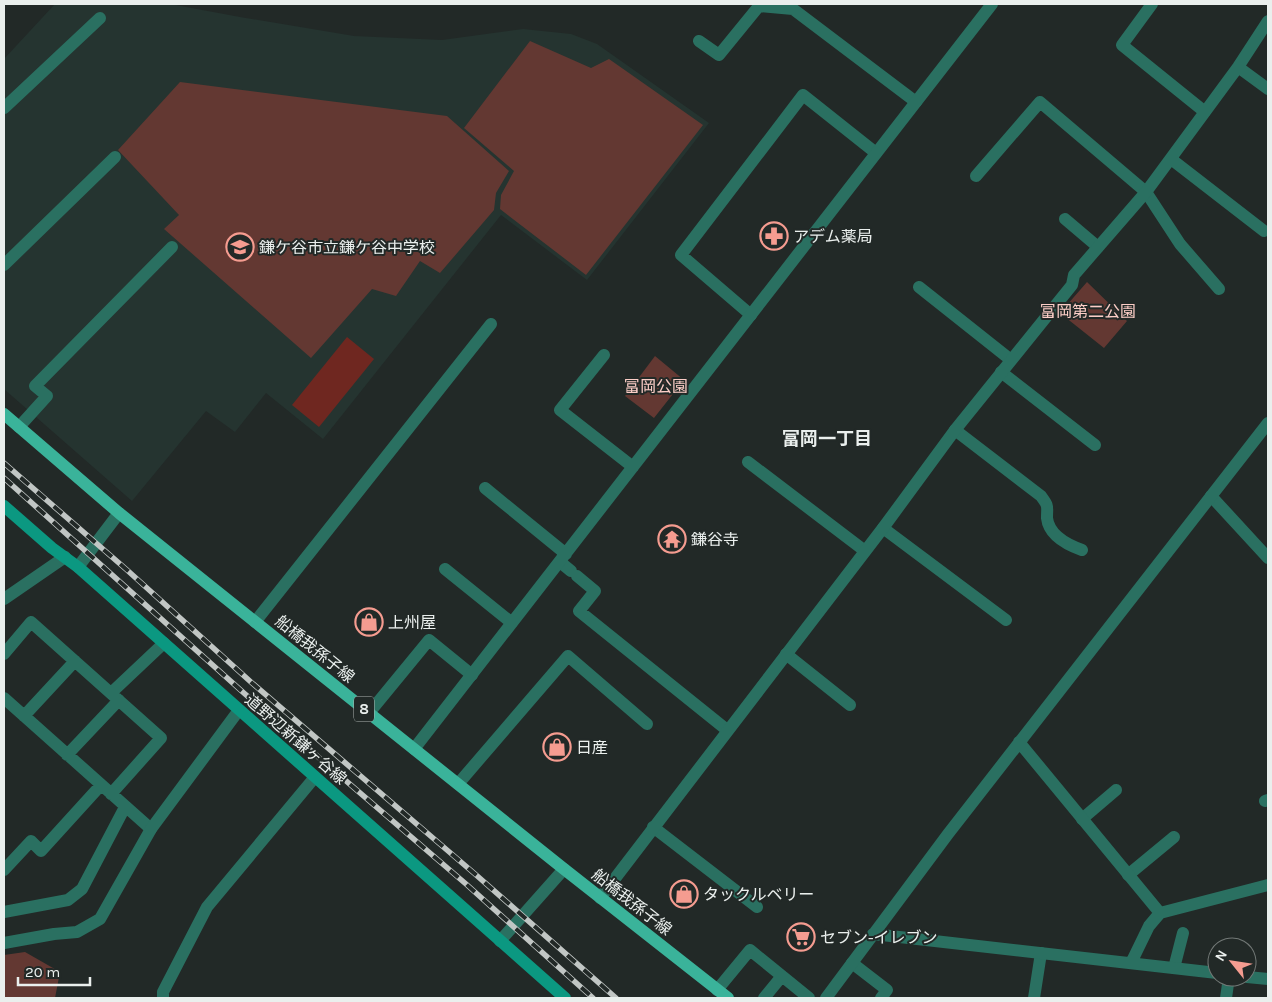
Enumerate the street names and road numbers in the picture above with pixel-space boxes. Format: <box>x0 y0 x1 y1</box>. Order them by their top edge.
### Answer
street label: 船橋我孫子線 <box>272 611 358 687</box>
street label: 道野辺新鎌ヶ谷線 <box>241 690 351 788</box>
road number: 8 <box>354 696 374 722</box>
street label: 船橋我孫子線 <box>588 865 676 939</box>

